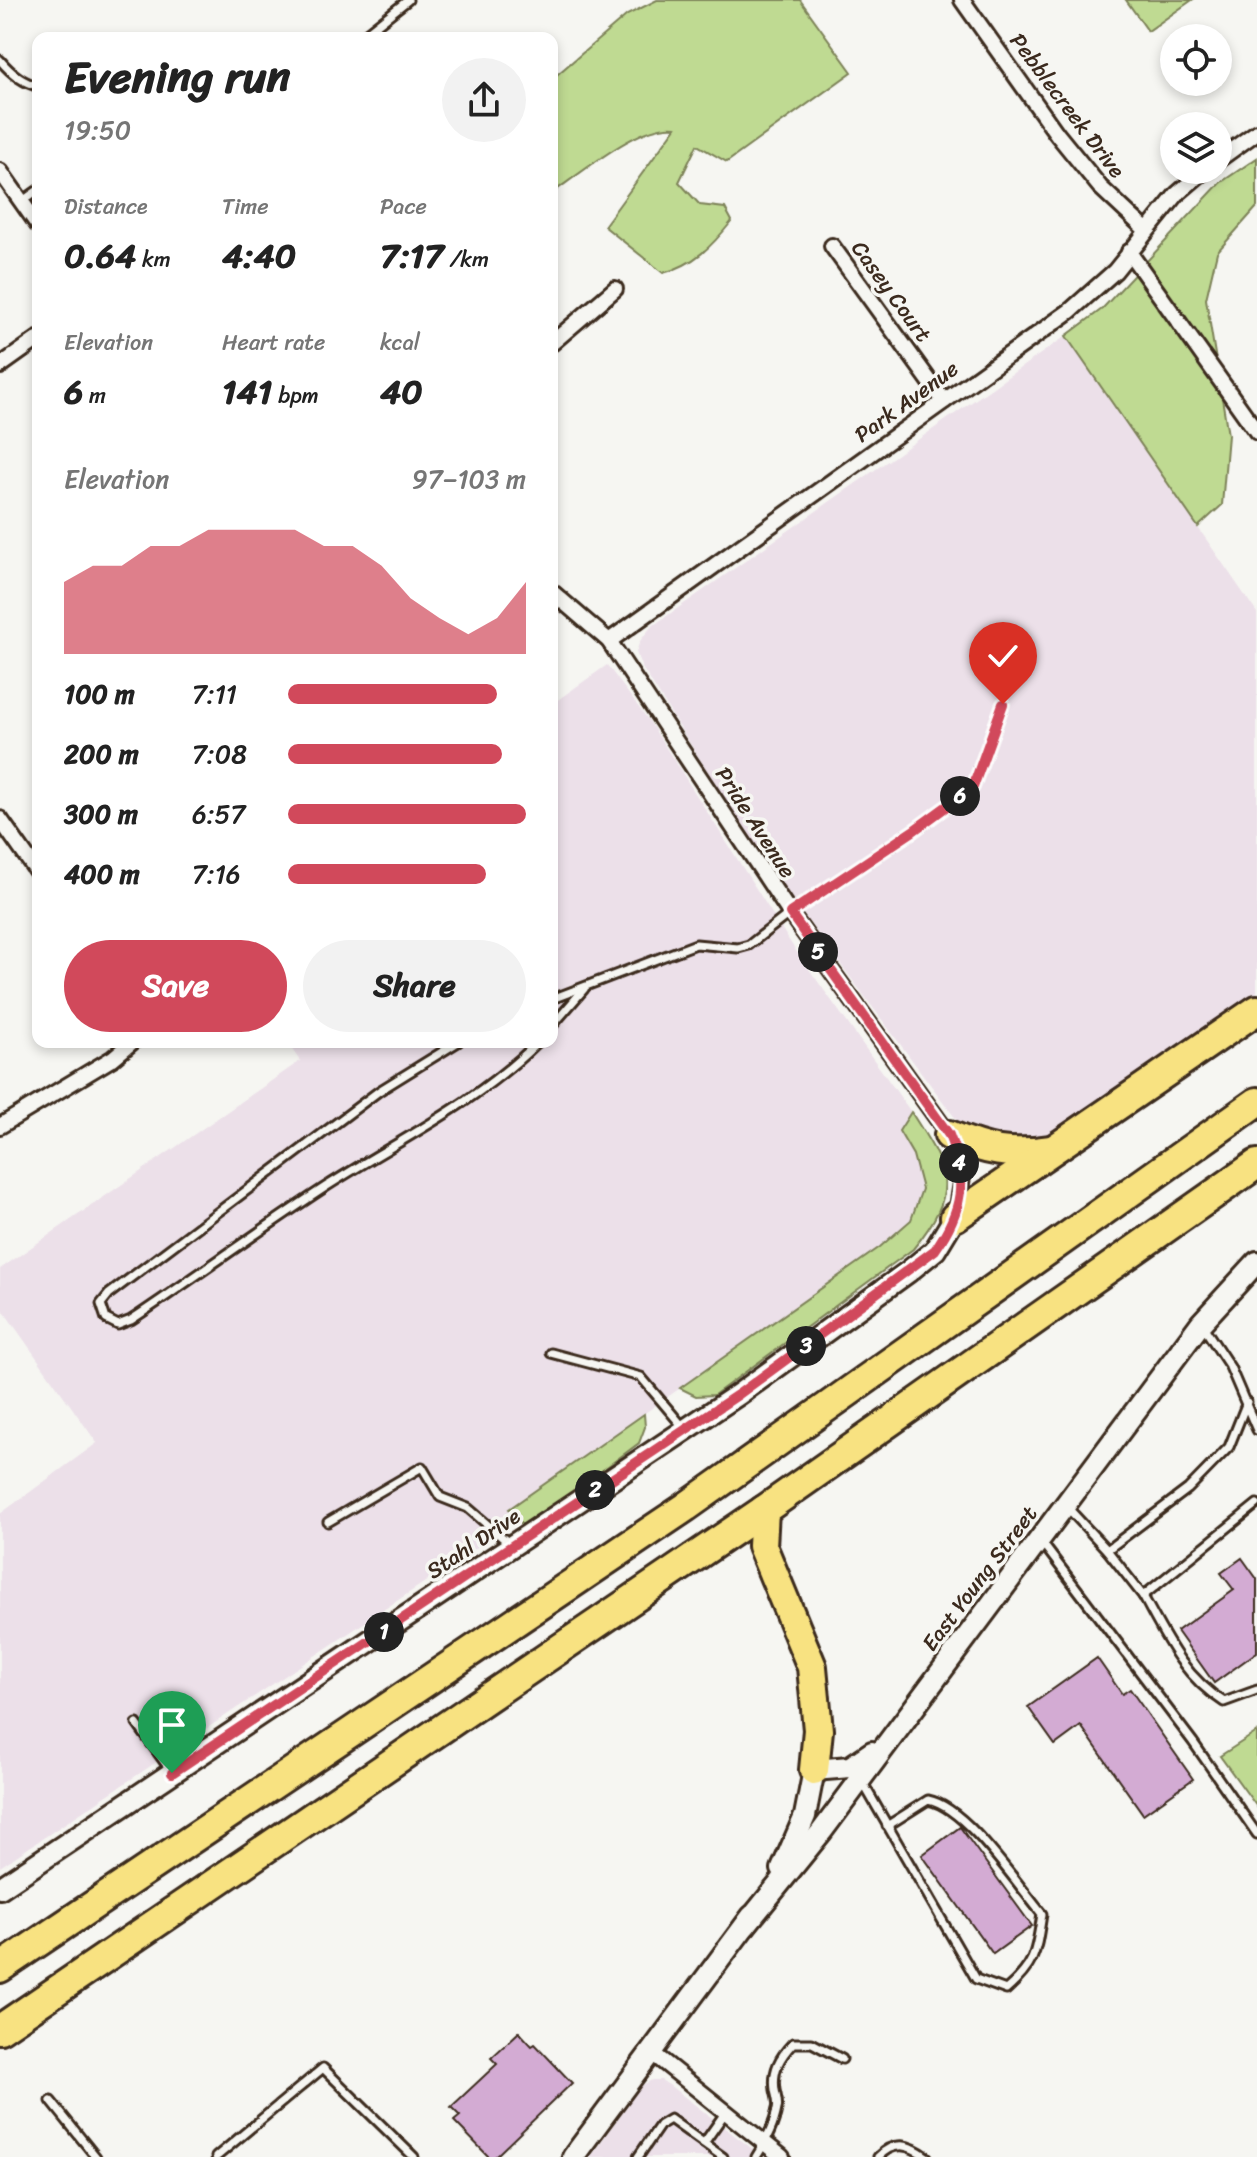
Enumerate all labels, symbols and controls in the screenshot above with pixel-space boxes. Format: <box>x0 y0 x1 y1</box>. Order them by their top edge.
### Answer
street label: Pebblecreek Drive <box>1000 24 1136 187</box>
map controls <box>1160 24 1232 184</box>
button: locate <box>1160 24 1232 96</box>
text: Evening run <box>64 38 290 116</box>
button: share <box>442 58 526 142</box>
text: 19:50 <box>64 107 131 153</box>
button: layers <box>1160 112 1232 184</box>
text: Distance <box>64 187 148 226</box>
text: Time <box>222 187 269 226</box>
text: Pace <box>380 187 427 226</box>
text: 0.64 <box>64 226 136 286</box>
text: 4:40 <box>222 226 296 286</box>
text: 7:17 <box>380 226 444 286</box>
street label: Casey Court <box>841 232 942 351</box>
text: km <box>136 240 171 279</box>
text: /km <box>444 240 489 279</box>
text: Elevation <box>64 323 153 362</box>
text: Heart rate <box>222 323 325 362</box>
text: kcal <box>380 323 420 362</box>
street label: Park Avenue <box>846 350 967 453</box>
text: 6 <box>64 362 83 422</box>
text: 141 <box>222 362 272 422</box>
text: 40 <box>380 362 423 422</box>
text: m <box>83 376 106 415</box>
text: bpm <box>272 376 319 415</box>
text: Elevation <box>64 456 169 502</box>
text: 97–103 m <box>412 456 526 502</box>
pin <box>969 622 1037 704</box>
icon: check <box>981 634 1025 678</box>
text: 100 m <box>64 671 135 717</box>
text: 7:11 <box>192 671 237 717</box>
text: 200 m <box>64 731 139 777</box>
text: 7:08 <box>192 731 247 777</box>
street label: Pride Avenue <box>705 758 807 886</box>
pin: 6 <box>940 776 980 816</box>
text: 6 <box>954 776 966 815</box>
text: 300 m <box>64 791 138 837</box>
text: 6:57 <box>192 791 245 837</box>
text: 400 m <box>64 851 140 897</box>
text: 7:16 <box>192 851 241 897</box>
pin: 5 <box>798 932 838 972</box>
text: 5 <box>811 932 825 971</box>
button: Save <box>64 940 287 1032</box>
button: Share <box>303 940 526 1032</box>
pin: 4 <box>939 1143 979 1183</box>
text: 4 <box>952 1143 966 1182</box>
pin: 3 <box>786 1326 826 1366</box>
text: 3 <box>800 1326 812 1365</box>
pin: 2 <box>575 1470 615 1510</box>
text: 2 <box>589 1470 601 1509</box>
street label: East Young Street <box>911 1496 1048 1660</box>
street label: Stahl Drive <box>418 1497 529 1590</box>
pin: 1 <box>364 1612 404 1652</box>
text: 1 <box>379 1612 389 1651</box>
pin <box>138 1691 206 1773</box>
icon: arrive <box>150 1703 194 1747</box>

